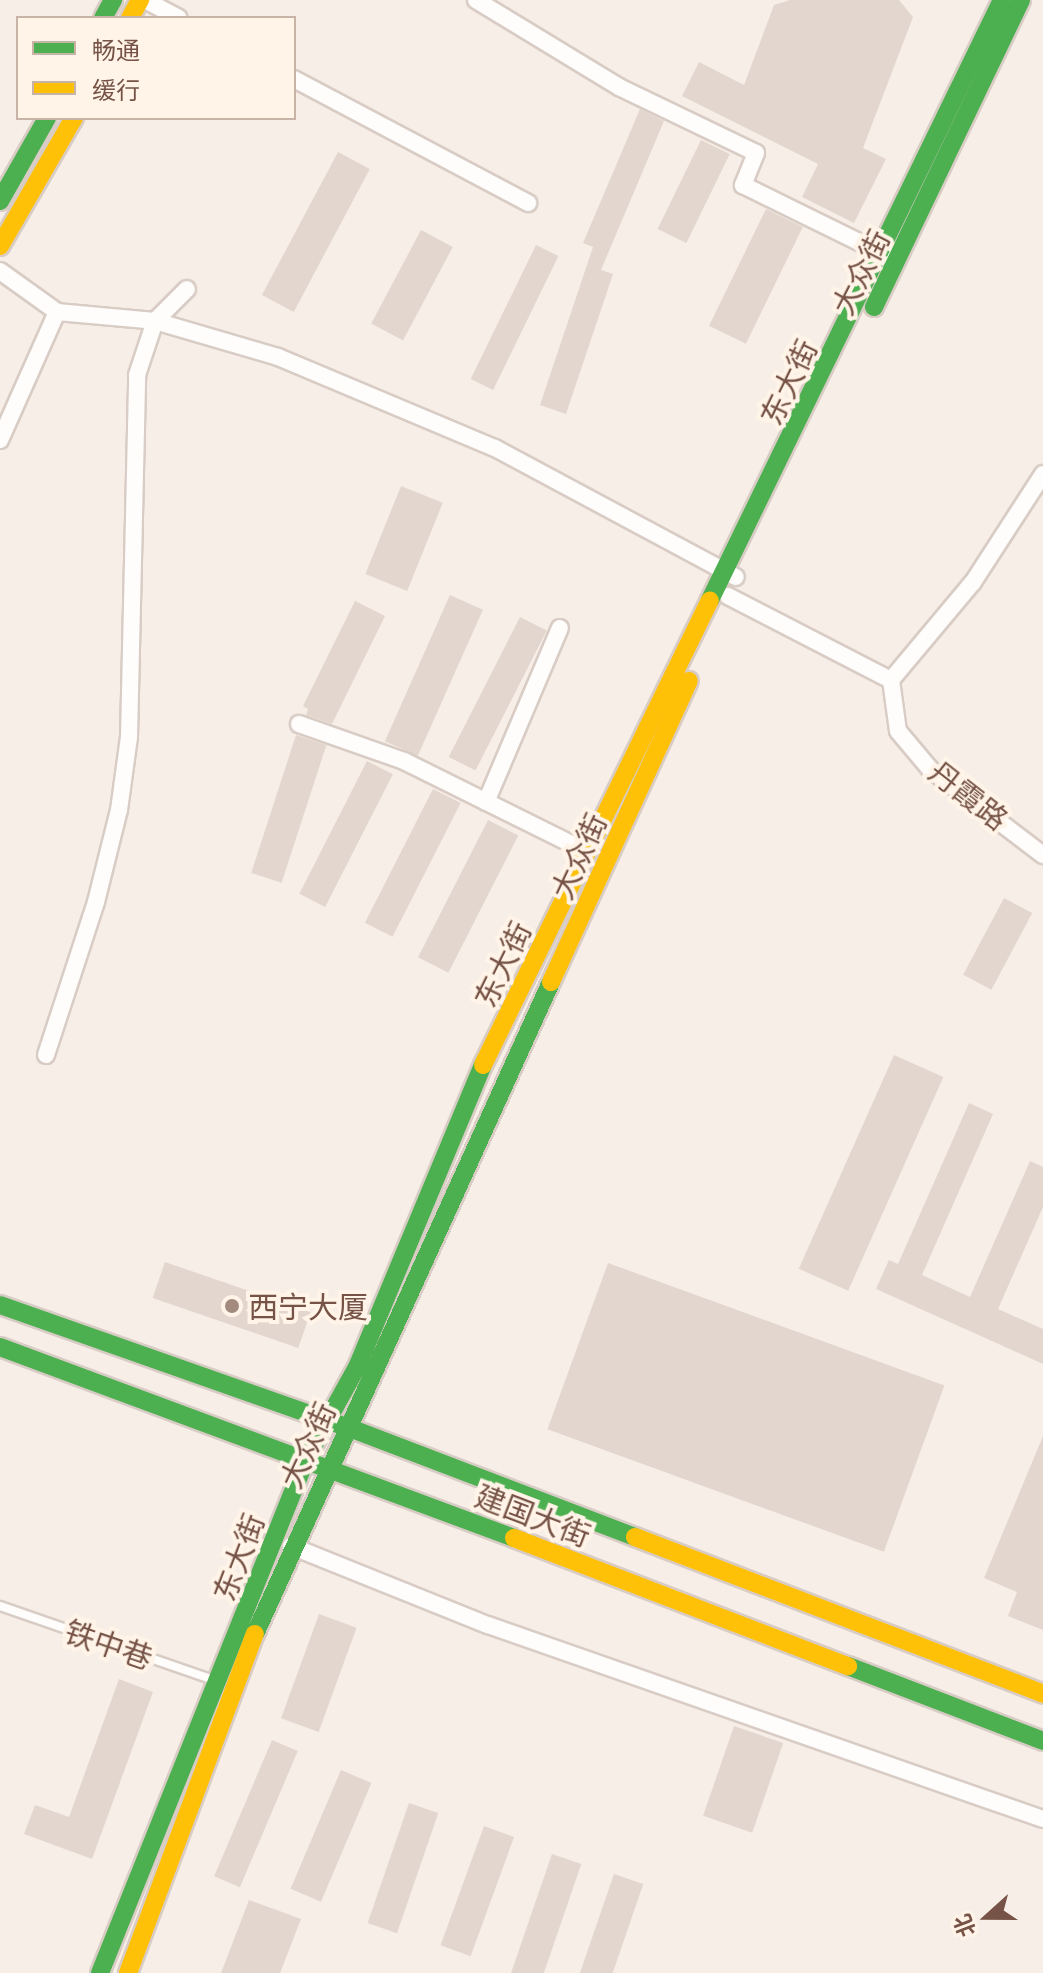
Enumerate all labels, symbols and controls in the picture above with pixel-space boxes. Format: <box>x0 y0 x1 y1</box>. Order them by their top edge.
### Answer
legend <box>16 16 296 120</box>
text: 畅通 <box>92 35 140 64</box>
text: 缓行 <box>92 75 140 104</box>
street label: 大众街 <box>824 224 896 320</box>
street label: 东大街 <box>752 334 824 430</box>
street label: 丹霞路 <box>922 753 1016 837</box>
street label: 大众街 <box>543 808 613 904</box>
street label: 东大街 <box>466 916 538 1012</box>
place label: 西宁大厦 <box>248 1288 368 1324</box>
marker: 西宁大厦 <box>223 1297 241 1315</box>
street label: 大众街 <box>272 1397 342 1493</box>
street label: 建国大街 <box>471 1477 595 1553</box>
street label: 东大街 <box>205 1509 271 1605</box>
street label: 铁中巷 <box>61 1612 157 1676</box>
north arrow <box>947 1877 1027 1957</box>
text: 北 <box>948 1911 981 1941</box>

